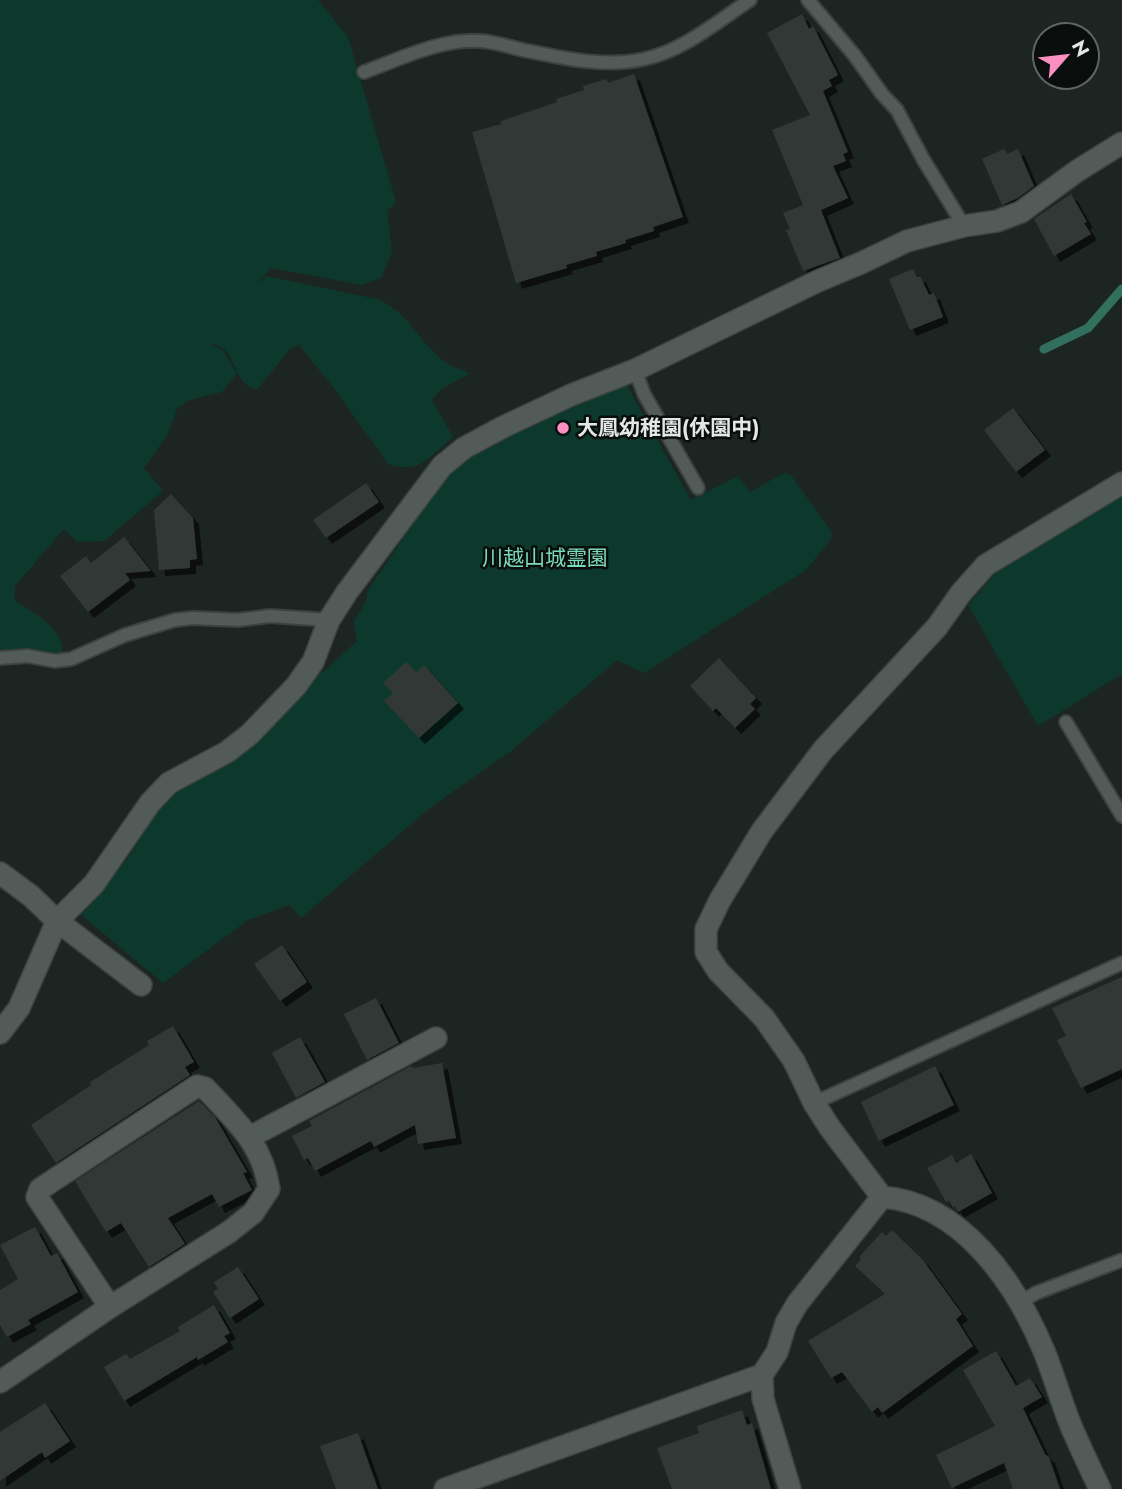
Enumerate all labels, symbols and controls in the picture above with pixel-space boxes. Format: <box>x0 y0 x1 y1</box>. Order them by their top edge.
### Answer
north arrow <box>1031 21 1101 91</box>
text: N <box>1065 35 1096 61</box>
place label: 大鳳幼稚園(休園中) <box>577 413 759 443</box>
marker: 大鳳幼稚園(休園中) <box>555 420 571 436</box>
park label: 川越山城霊園 <box>482 543 608 573</box>

